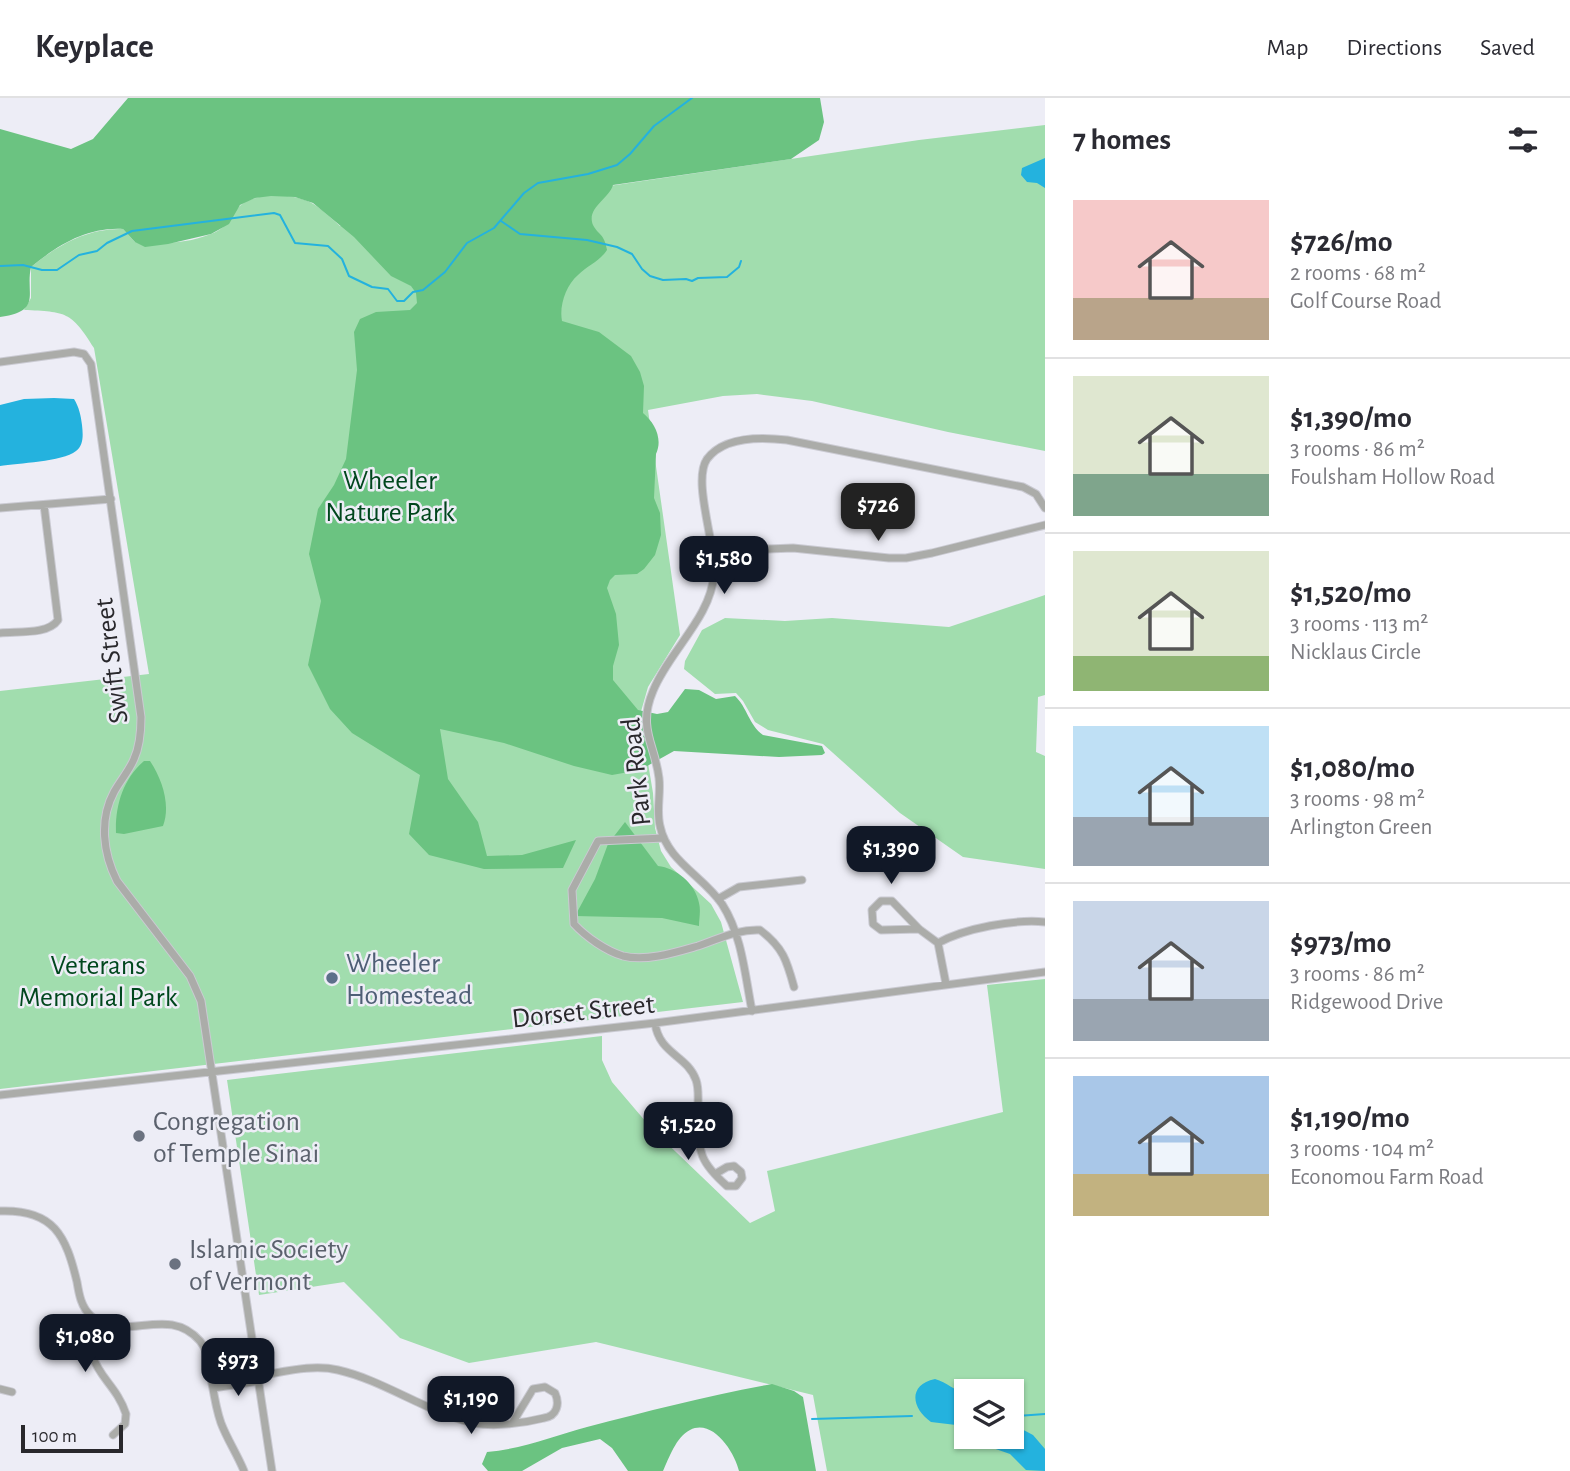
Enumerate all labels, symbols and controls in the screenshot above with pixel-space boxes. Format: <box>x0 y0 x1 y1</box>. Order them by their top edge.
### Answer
text: Keyplace <box>35 31 154 64</box>
text: Map <box>1266 36 1308 60</box>
text: Directions <box>1346 36 1442 60</box>
text: Saved <box>1480 36 1535 60</box>
icon: filters <box>1504 121 1542 159</box>
text: 7 homes <box>1073 125 1171 155</box>
text: $726/mo <box>1290 227 1393 257</box>
icon: home <box>1129 228 1213 312</box>
text: 2 rooms · 68 m² <box>1290 262 1426 285</box>
text: Golf Course Road <box>1290 290 1441 313</box>
text: $1,390/mo <box>1290 403 1412 433</box>
icon: home <box>1129 404 1213 488</box>
text: 3 rooms · 86 m² <box>1290 438 1425 461</box>
text: Foulsham Hollow Road <box>1290 466 1495 489</box>
park label: Wheeler Nature Park <box>325 467 455 527</box>
pin: $726 <box>837 484 919 543</box>
text: $726 <box>857 494 899 517</box>
pin: $1,580 <box>667 536 781 596</box>
text: $1,580 <box>695 547 753 570</box>
text: $1,520/mo <box>1290 578 1411 608</box>
icon: home <box>1129 579 1213 663</box>
street label: Swift Street <box>90 596 134 725</box>
text: 3 rooms · 113 m² <box>1290 613 1428 636</box>
text: Nicklaus Circle <box>1290 641 1421 664</box>
street label: Park Road <box>617 716 657 827</box>
text: $1,080/mo <box>1290 753 1415 783</box>
icon: home <box>1129 754 1213 838</box>
text: 3 rooms · 98 m² <box>1290 788 1425 811</box>
text: Arlington Green <box>1290 816 1432 839</box>
pin: $1,390 <box>834 826 948 886</box>
text: $1,390 <box>863 837 919 860</box>
text: $973/mo <box>1290 928 1391 958</box>
icon: home <box>1129 929 1213 1013</box>
place label: Wheeler Homestead <box>346 950 473 1010</box>
park label: Veterans Memorial Park <box>19 952 178 1012</box>
text: 3 rooms · 86 m² <box>1290 963 1425 986</box>
marker: Wheeler Homestead <box>324 970 340 986</box>
street label: Dorset Street <box>510 991 656 1033</box>
text: Ridgewood Drive <box>1290 991 1443 1014</box>
pin: $1,520 <box>631 1102 745 1162</box>
text: $1,190/mo <box>1290 1103 1410 1133</box>
icon: home <box>1129 1104 1213 1188</box>
place label: Congregation of Temple Sinai <box>153 1108 319 1168</box>
text: $1,520 <box>660 1113 716 1136</box>
marker: Congregation of Temple Sinai <box>131 1128 147 1144</box>
text: 3 rooms · 104 m² <box>1290 1138 1434 1161</box>
text: Economou Farm Road <box>1290 1166 1484 1189</box>
place label: Islamic Society of Vermont <box>189 1236 348 1296</box>
marker: Islamic Society of Vermont <box>167 1256 183 1272</box>
pin: $1,080 <box>28 1314 142 1374</box>
text: $1,080 <box>55 1325 115 1348</box>
pin: $973 <box>197 1338 279 1398</box>
text: $973 <box>217 1349 259 1372</box>
pin: $1,190 <box>414 1376 528 1436</box>
map controls <box>954 1379 1024 1449</box>
button: layers <box>954 1379 1024 1449</box>
text: $1,190 <box>443 1387 499 1410</box>
scale bar <box>21 1422 122 1454</box>
text: 100 m <box>32 1427 77 1446</box>

